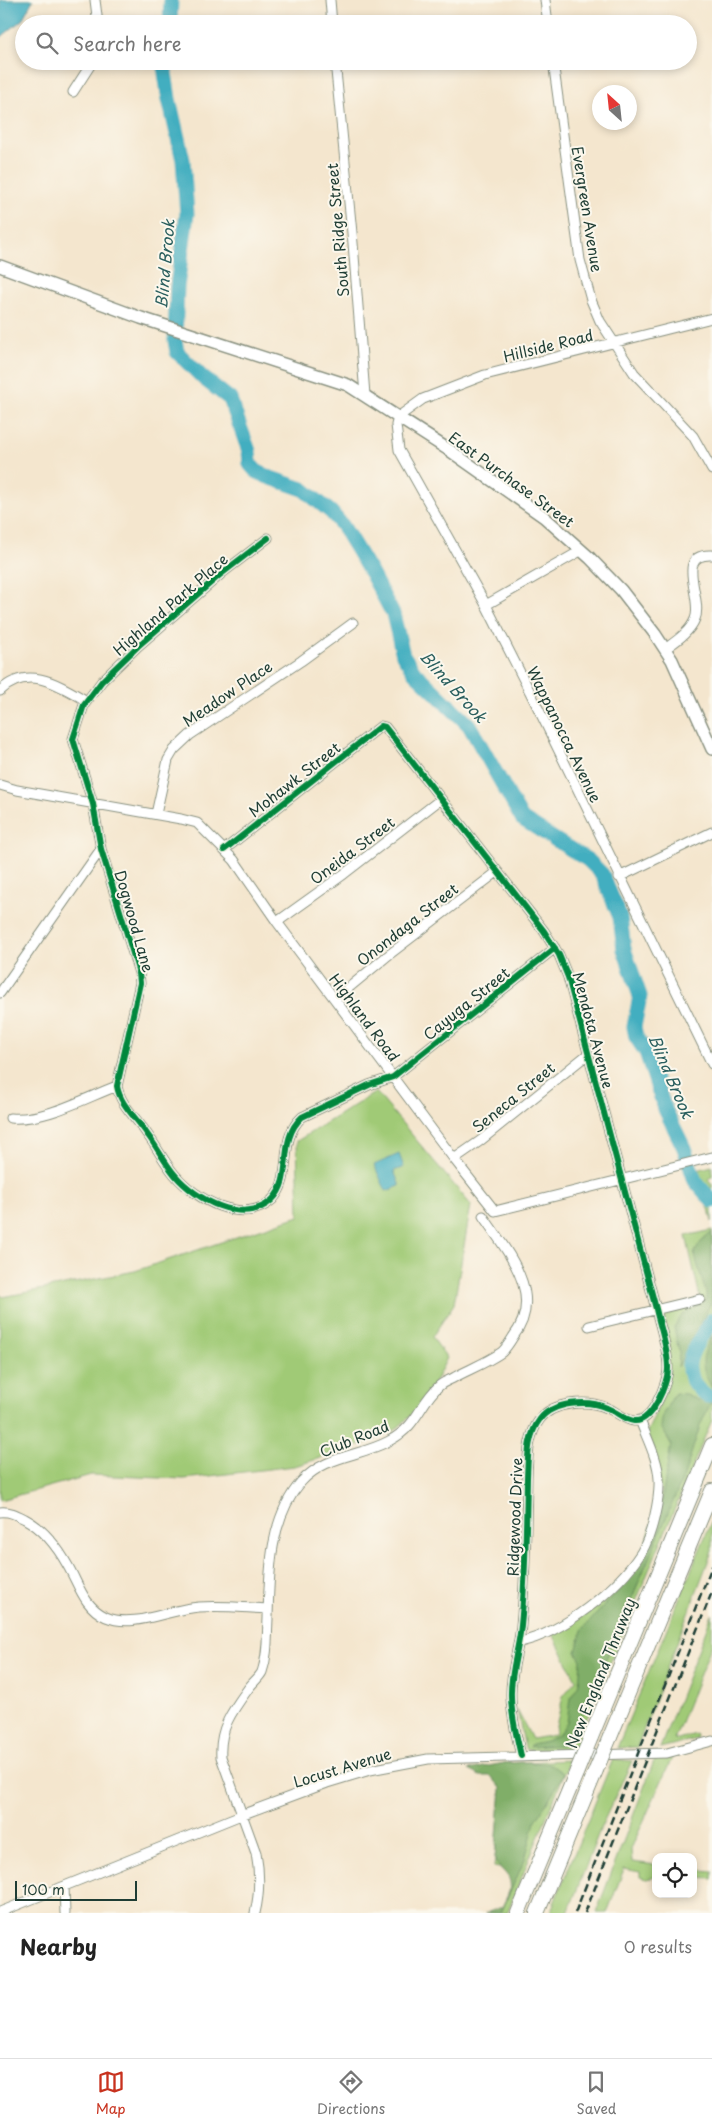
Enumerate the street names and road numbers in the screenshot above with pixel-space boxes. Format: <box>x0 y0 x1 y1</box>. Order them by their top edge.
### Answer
street label: Evergreen Avenue <box>567 144 609 274</box>
street label: South Ridge Street <box>320 162 354 298</box>
street label: Hillside Road <box>501 323 595 367</box>
street label: East Purchase Street <box>444 425 580 533</box>
street label: Highland Park Place <box>107 548 233 660</box>
street label: Meadow Place <box>177 654 277 732</box>
street label: Wappanocca Avenue <box>522 662 608 806</box>
street label: Mohawk Street <box>243 736 345 822</box>
street label: Oneida Street <box>305 810 399 890</box>
street label: Dogwood Lane <box>109 867 161 975</box>
street label: Onondaga Street <box>351 877 463 971</box>
street label: Cayuga Street <box>418 961 514 1045</box>
street label: Highland Road <box>324 968 406 1066</box>
street label: Mendota Avenue <box>567 969 621 1091</box>
street label: Seneca Street <box>467 1056 559 1138</box>
street label: Club Road <box>316 1414 392 1462</box>
street label: Ridgewood Drive <box>500 1457 528 1577</box>
street label: New England Thruway <box>559 1594 641 1752</box>
street label: Locust Avenue <box>290 1741 394 1793</box>

